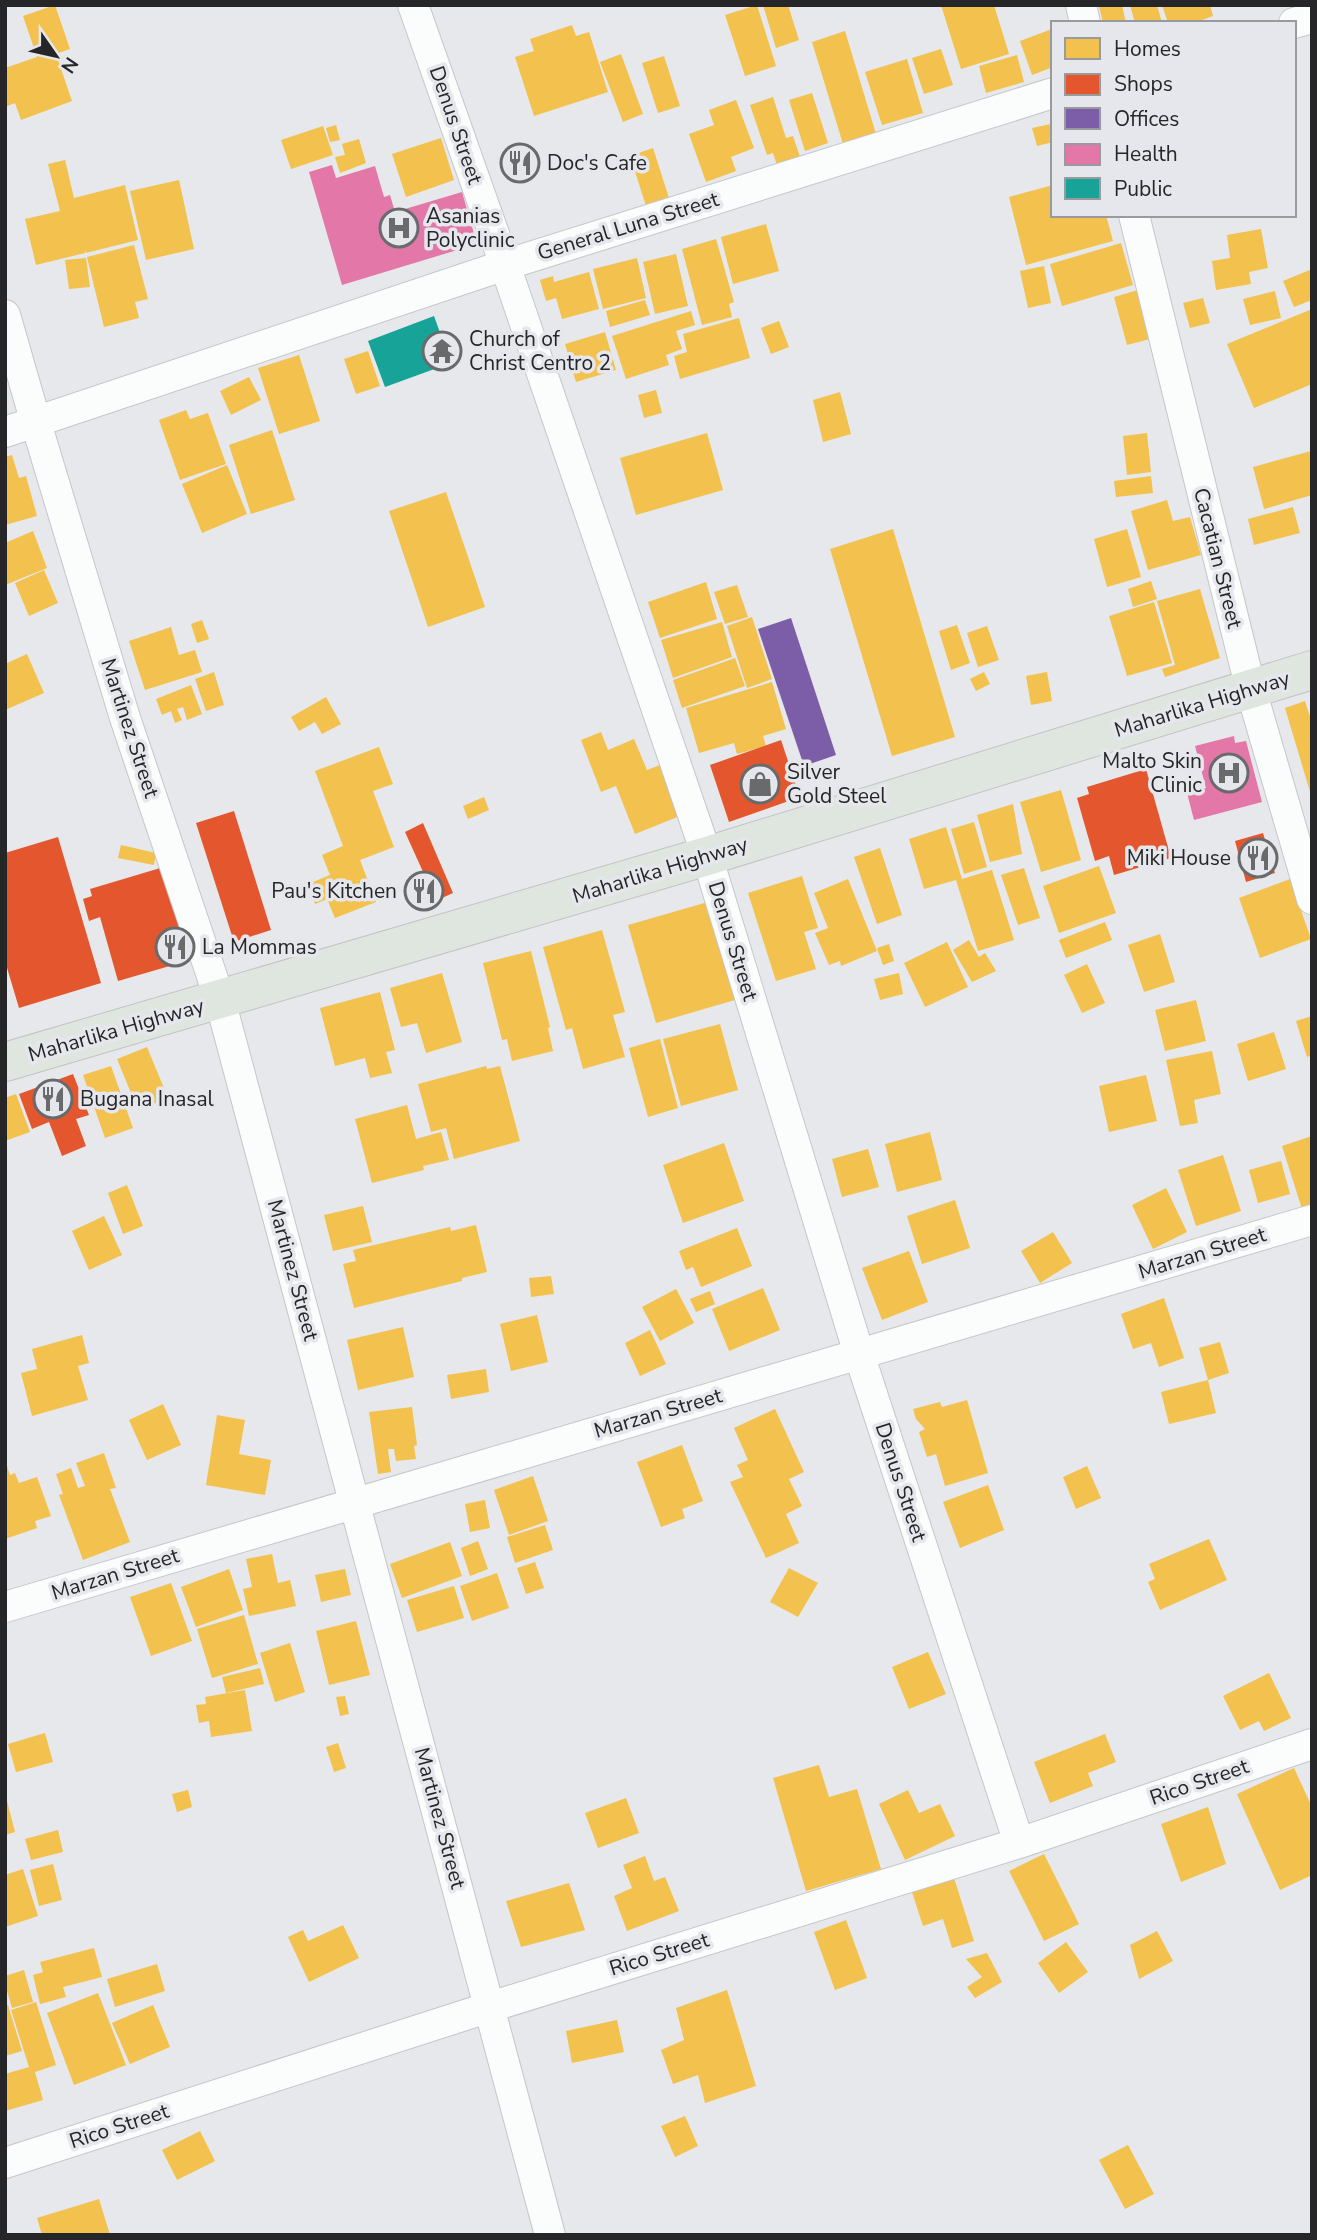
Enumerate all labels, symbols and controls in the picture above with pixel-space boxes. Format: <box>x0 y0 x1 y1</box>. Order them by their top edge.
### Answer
north arrow <box>21 21 91 91</box>
legend <box>1051 21 1296 217</box>
text: Homes <box>1114 35 1181 63</box>
text: N <box>55 52 84 78</box>
street label: Denus Street <box>423 62 490 188</box>
text: Shops <box>1114 70 1173 98</box>
text: Offices <box>1114 105 1179 133</box>
text: Health <box>1114 140 1178 168</box>
restaurant icon: Doc's Cafe <box>499 142 541 184</box>
place label: Doc's Cafe <box>547 149 647 177</box>
text: Public <box>1114 175 1172 203</box>
street label: General Luna Street <box>534 185 723 267</box>
place label: Asanias Polyclinic <box>426 202 515 254</box>
hospital icon: Asanias Polyclinic <box>378 207 420 249</box>
place label: Church of Christ Centro 2 <box>469 325 611 377</box>
temple icon: Church of Christ Centro 2 <box>421 330 463 372</box>
street label: Cacatian Street <box>1187 485 1249 632</box>
street label: Martinez Street <box>94 655 166 802</box>
street label: Maharlika Highway <box>1111 664 1293 744</box>
place label: Malto Skin Clinic <box>1102 747 1202 799</box>
hospital icon: Malto Skin Clinic <box>1208 752 1250 794</box>
place label: Silver Gold Steel <box>787 758 887 810</box>
shop icon: Silver Gold Steel <box>739 763 781 805</box>
street label: Maharlika Highway <box>569 830 751 910</box>
restaurant icon: Miki House <box>1237 837 1279 879</box>
place label: Miki House <box>1127 844 1231 872</box>
restaurant icon: Pau's Kitchen <box>403 870 445 912</box>
place label: Pau's Kitchen <box>271 877 397 905</box>
street label: Denus Street <box>702 878 765 1005</box>
restaurant icon: La Mommas <box>154 926 196 968</box>
place label: La Mommas <box>202 933 317 961</box>
street label: Maharlika Highway <box>25 991 207 1069</box>
restaurant icon: Bugana Inasal <box>32 1078 74 1120</box>
place label: Bugana Inasal <box>80 1085 215 1113</box>
street label: Martinez Street <box>261 1196 325 1344</box>
street label: Marzan Street <box>1135 1220 1270 1286</box>
street label: Marzan Street <box>591 1381 726 1445</box>
street label: Denus Street <box>869 1419 934 1546</box>
street label: Marzan Street <box>48 1541 183 1607</box>
street label: Martinez Street <box>408 1744 472 1892</box>
street label: Rico Street <box>1146 1752 1253 1812</box>
street label: Rico Street <box>606 1925 713 1982</box>
street label: Rico Street <box>66 2097 173 2155</box>

